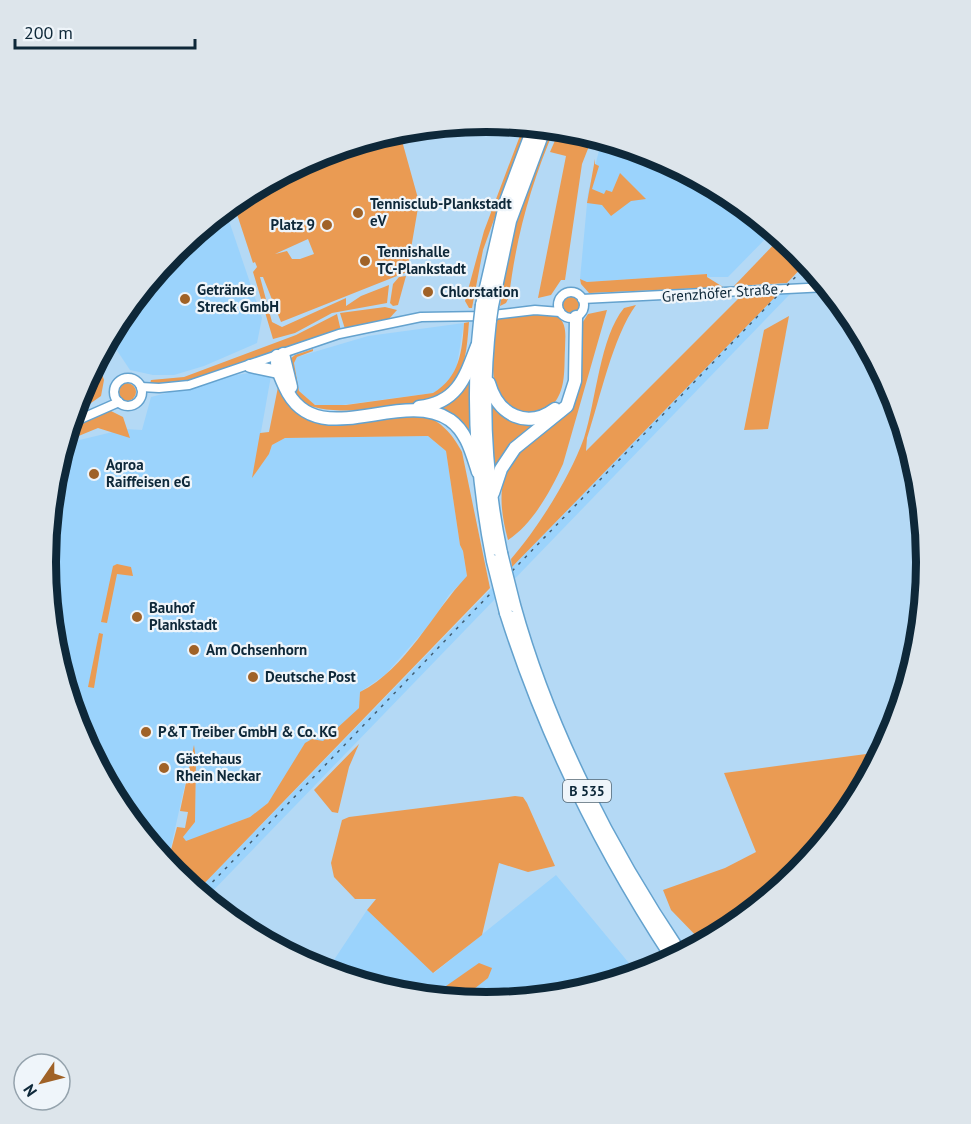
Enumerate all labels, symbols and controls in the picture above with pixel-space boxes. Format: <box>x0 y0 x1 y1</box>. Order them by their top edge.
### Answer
scale bar <box>15 12 195 50</box>
text: 200 m <box>24 21 73 44</box>
place label: Tennisclub-Plankstadt eV <box>370 194 512 230</box>
marker: Tennisclub-Plankstadt eV <box>351 206 365 220</box>
place label: Platz 9 <box>271 215 315 234</box>
marker: Platz 9 <box>320 218 334 232</box>
place label: Tennishalle TC-Plankstadt <box>377 242 467 278</box>
marker: Tennishalle TC-Plankstadt <box>358 254 372 268</box>
street label: Grenzhöfer Straße <box>661 279 779 306</box>
place label: Getränke Streck GmbH <box>197 280 279 316</box>
place label: Chlorstation <box>440 282 519 301</box>
marker: Chlorstation <box>421 285 435 299</box>
marker: Getränke Streck GmbH <box>178 292 192 306</box>
place label: Agroa Raiffeisen eG <box>106 455 190 491</box>
marker: Agroa Raiffeisen eG <box>87 467 101 481</box>
place label: Bauhof Plankstadt <box>149 598 218 634</box>
marker: Bauhof Plankstadt <box>130 610 144 624</box>
place label: Am Ochsenhorn <box>206 640 307 659</box>
marker: Am Ochsenhorn <box>187 643 201 657</box>
place label: Deutsche Post <box>265 667 356 686</box>
marker: Deutsche Post <box>246 670 260 684</box>
place label: P&T Treiber GmbH & Co. KG <box>158 722 337 741</box>
marker: P&T Treiber GmbH & Co. KG <box>139 725 153 739</box>
place label: Gästehaus Rhein Neckar <box>176 749 262 785</box>
marker: Gästehaus Rhein Neckar <box>157 761 171 775</box>
road number: B 535 <box>563 780 611 802</box>
north arrow <box>12 1052 72 1112</box>
text: N <box>19 1081 41 1101</box>

